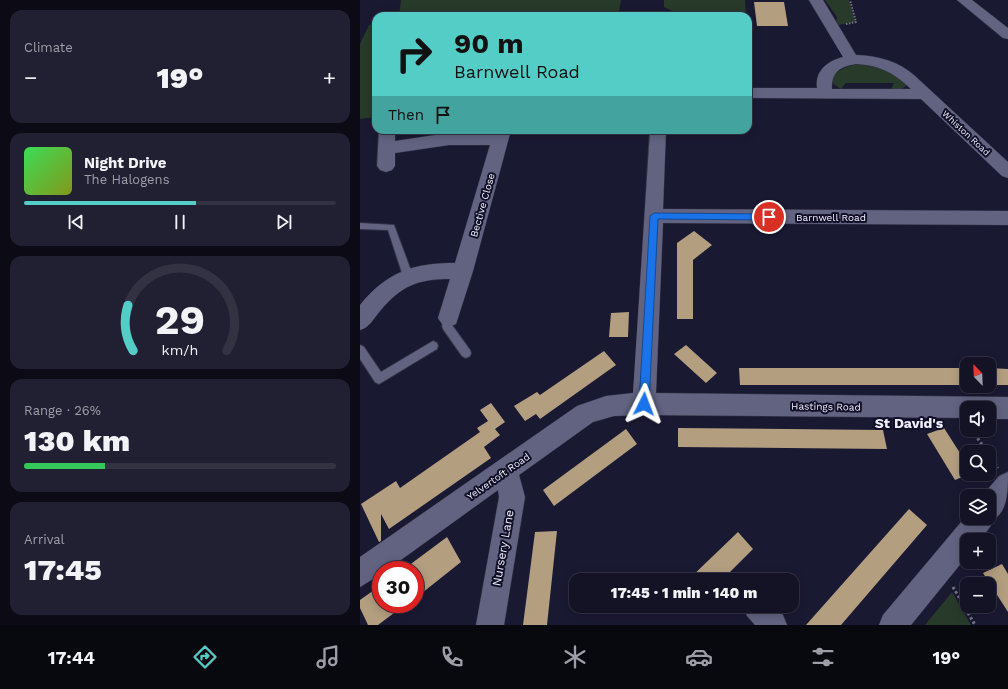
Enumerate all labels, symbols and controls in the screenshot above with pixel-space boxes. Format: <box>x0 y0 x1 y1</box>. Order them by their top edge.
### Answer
text: 90 m <box>454 27 524 60</box>
icon: right <box>388 28 440 80</box>
text: Climate <box>24 40 73 55</box>
text: 19° <box>156 60 204 95</box>
text: Barnwell Road <box>454 61 580 82</box>
text: − <box>24 65 37 90</box>
text: + <box>323 65 336 90</box>
icon: arrive <box>432 104 454 126</box>
text: Then <box>388 106 424 124</box>
street label: Whiston Road <box>940 108 992 158</box>
text: Night Drive <box>84 154 167 172</box>
text: The Halogens <box>84 172 170 187</box>
street label: Bective Close <box>468 172 497 238</box>
pin <box>752 200 786 234</box>
icon: arrive <box>758 206 780 228</box>
icon: previous <box>65 211 87 233</box>
icon: pause <box>169 211 191 233</box>
icon: next <box>273 211 295 233</box>
street label: Barnwell Road <box>796 212 866 223</box>
text: 29 <box>155 294 205 343</box>
text: km/h <box>162 341 198 357</box>
north arrow <box>960 357 996 393</box>
map controls <box>960 357 996 613</box>
position arrow <box>623 383 665 425</box>
street label: Hastings Road <box>791 400 861 413</box>
button: sound <box>960 401 996 437</box>
text: Range · 26% <box>24 403 101 418</box>
district label: St David's <box>875 415 944 431</box>
text: 130 km <box>24 423 130 458</box>
button: search <box>960 445 996 481</box>
street label: Yelvertoft Road <box>465 451 532 502</box>
button: layers <box>960 489 996 525</box>
street label: Nursery Lane <box>489 509 517 587</box>
text: Arrival <box>24 532 65 547</box>
button: + <box>960 533 996 569</box>
text: 17:45 <box>24 552 102 587</box>
speed limit sign: 30 <box>372 561 424 613</box>
button: − <box>960 577 996 613</box>
text: 17:45 · 1 min · 140 m <box>611 584 757 602</box>
icon: directions <box>191 643 219 671</box>
icon: music <box>314 643 342 671</box>
icon: phone <box>438 643 466 671</box>
icon: climate <box>561 643 589 671</box>
icon: car <box>685 643 713 671</box>
icon: filters <box>809 643 837 671</box>
text: 17:44 <box>48 647 95 668</box>
text: 19° <box>932 647 960 668</box>

